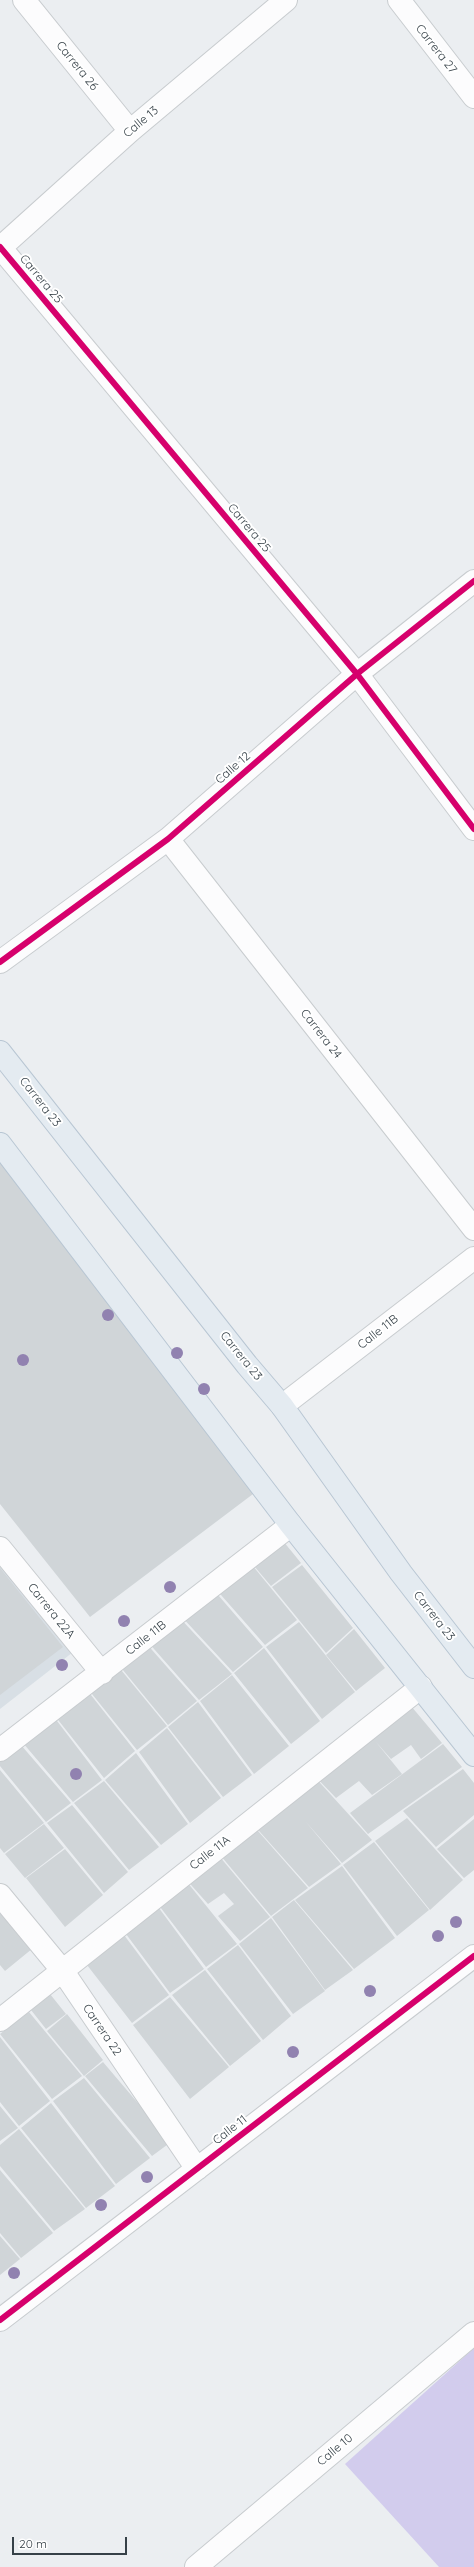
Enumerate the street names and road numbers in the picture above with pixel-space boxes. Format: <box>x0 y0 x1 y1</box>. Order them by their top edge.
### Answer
street label: Carrera 27 <box>412 22 460 76</box>
street label: Carrera 26 <box>53 39 101 93</box>
street label: Calle 13 <box>121 103 161 141</box>
street label: Carrera 25 <box>16 252 66 306</box>
street label: Carrera 25 <box>224 501 274 555</box>
street label: Calle 12 <box>213 749 253 787</box>
street label: Carrera 24 <box>297 1006 345 1062</box>
street label: Carrera 23 <box>16 1074 64 1130</box>
street label: Calle 11B <box>355 1312 401 1352</box>
street label: Carrera 23 <box>217 1329 265 1383</box>
street label: Carrera 22A <box>24 1580 78 1642</box>
street label: Carrera 23 <box>410 1588 458 1644</box>
street label: Calle 11B <box>123 1618 169 1658</box>
street label: Calle 11A <box>187 1833 233 1873</box>
street label: Carrera 22 <box>79 2001 125 2059</box>
street label: Calle 11 <box>210 2112 250 2148</box>
street label: Calle 10 <box>314 2431 356 2469</box>

